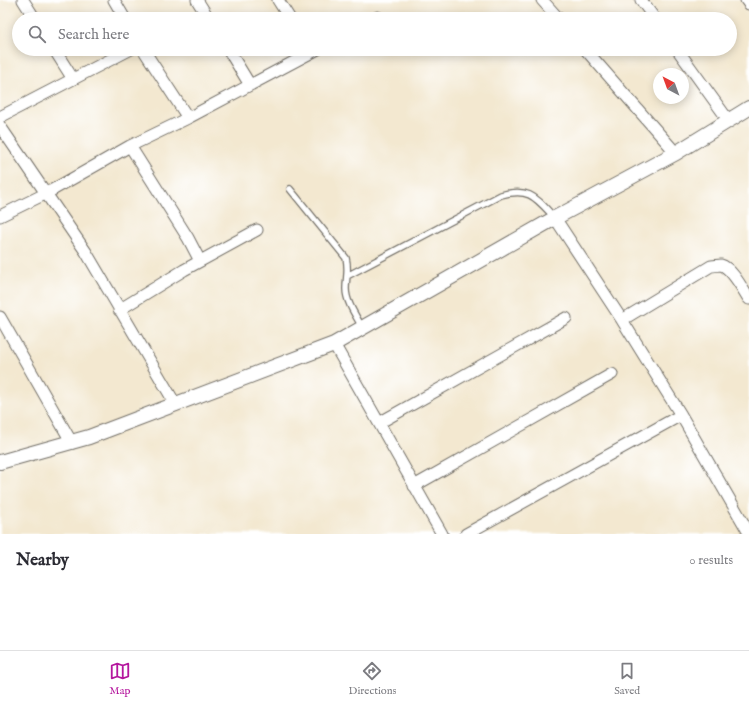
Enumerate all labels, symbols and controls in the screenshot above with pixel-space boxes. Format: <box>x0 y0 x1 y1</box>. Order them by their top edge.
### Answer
search box <box>12 12 737 56</box>
icon: search <box>26 23 48 45</box>
text: Search here <box>58 25 129 44</box>
north arrow <box>653 68 689 104</box>
text: Nearby <box>16 550 69 571</box>
text: 0 results <box>689 552 733 569</box>
tab: Map <box>109 660 131 698</box>
tab: Directions <box>349 660 396 698</box>
tab: Saved <box>614 660 640 698</box>

